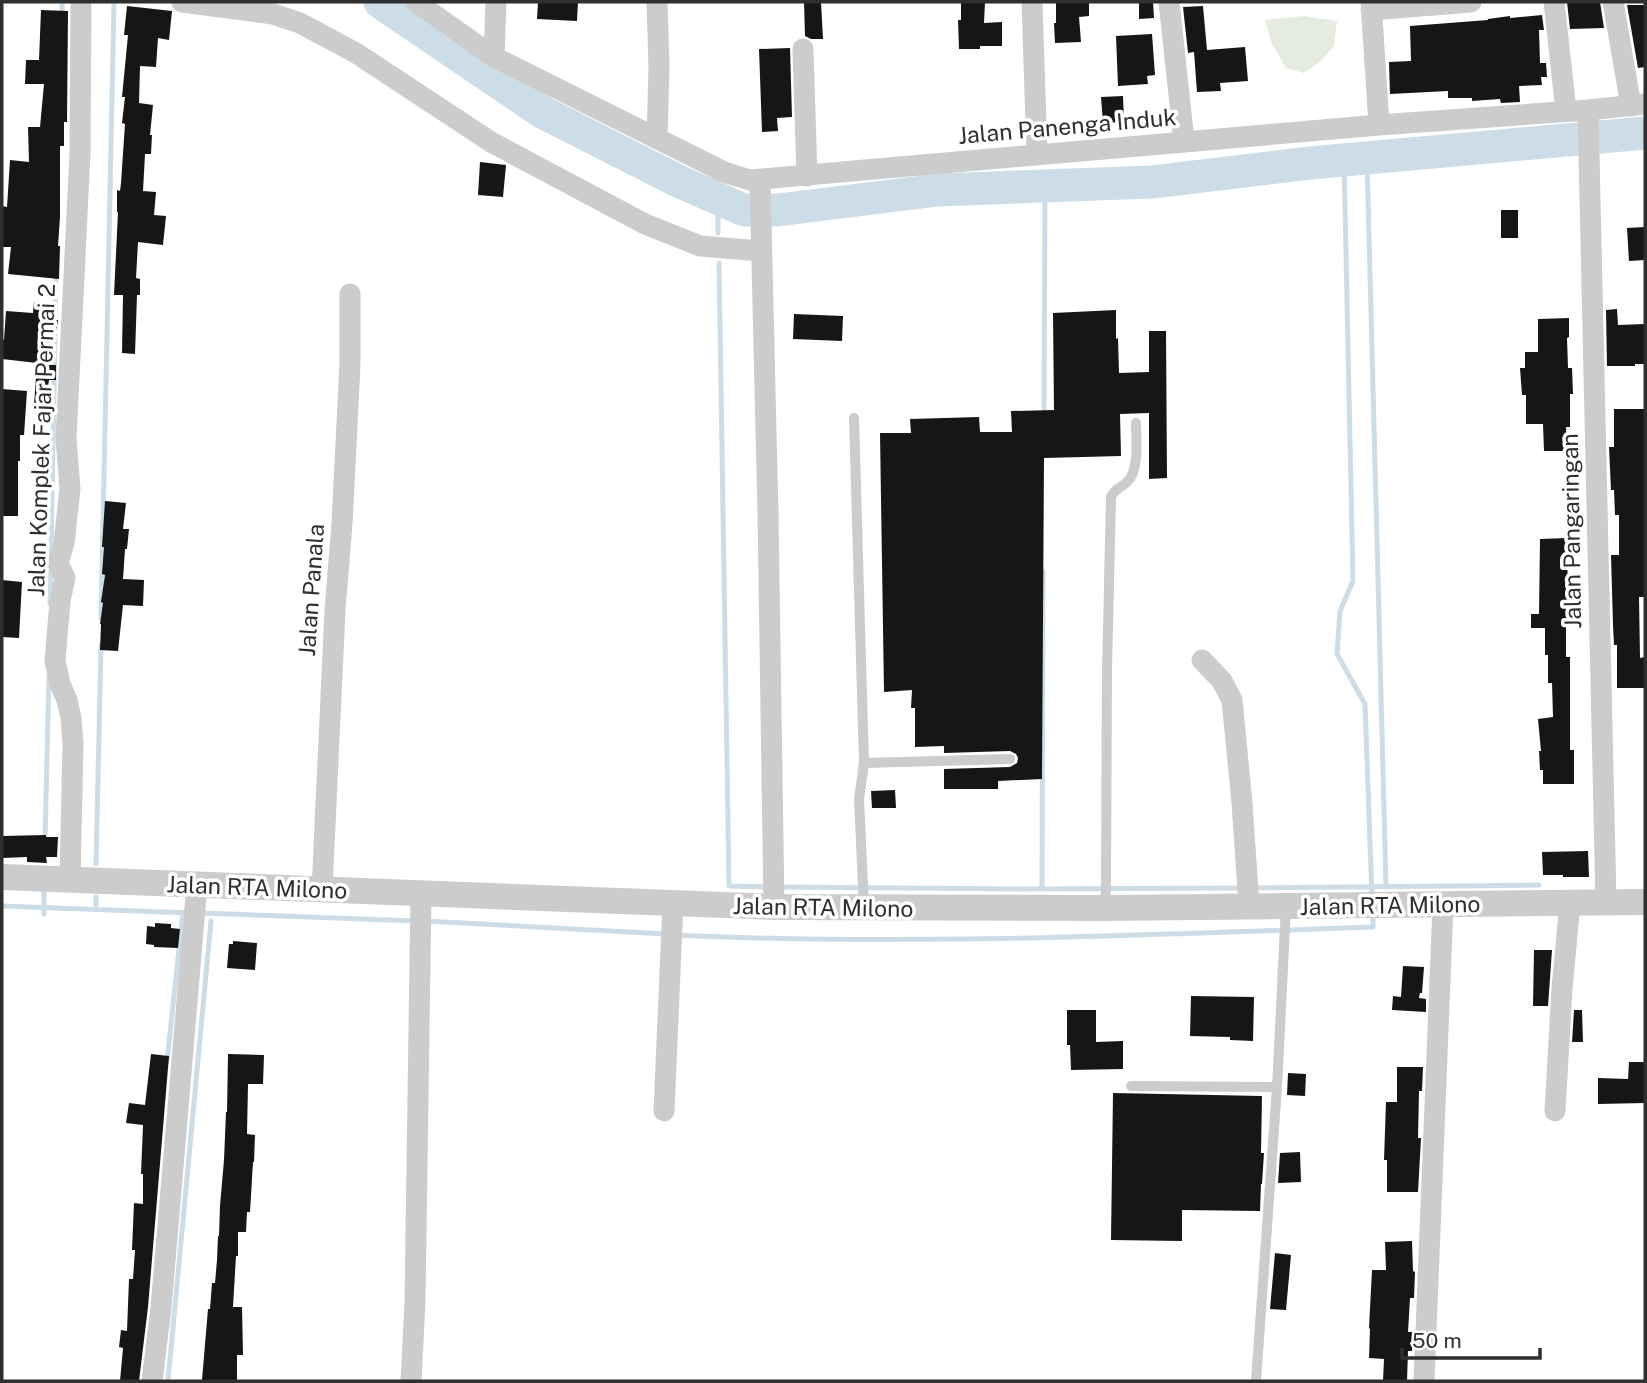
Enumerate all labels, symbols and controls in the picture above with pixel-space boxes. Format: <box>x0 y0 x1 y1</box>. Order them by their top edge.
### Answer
street label: Jalan Panenga Induk <box>957 103 1177 149</box>
street label: Jalan Komplek Fajar Permai 2 <box>22 283 60 597</box>
street label: Jalan Pangaringan <box>1556 433 1586 629</box>
street label: Jalan Panala <box>293 523 329 657</box>
street label: Jalan RTA Milono <box>166 870 348 904</box>
street label: Jalan RTA Milono <box>1299 890 1481 920</box>
street label: Jalan RTA Milono <box>732 892 914 922</box>
scale bar <box>1402 1316 1540 1360</box>
text: 50 m <box>1412 1328 1462 1353</box>

